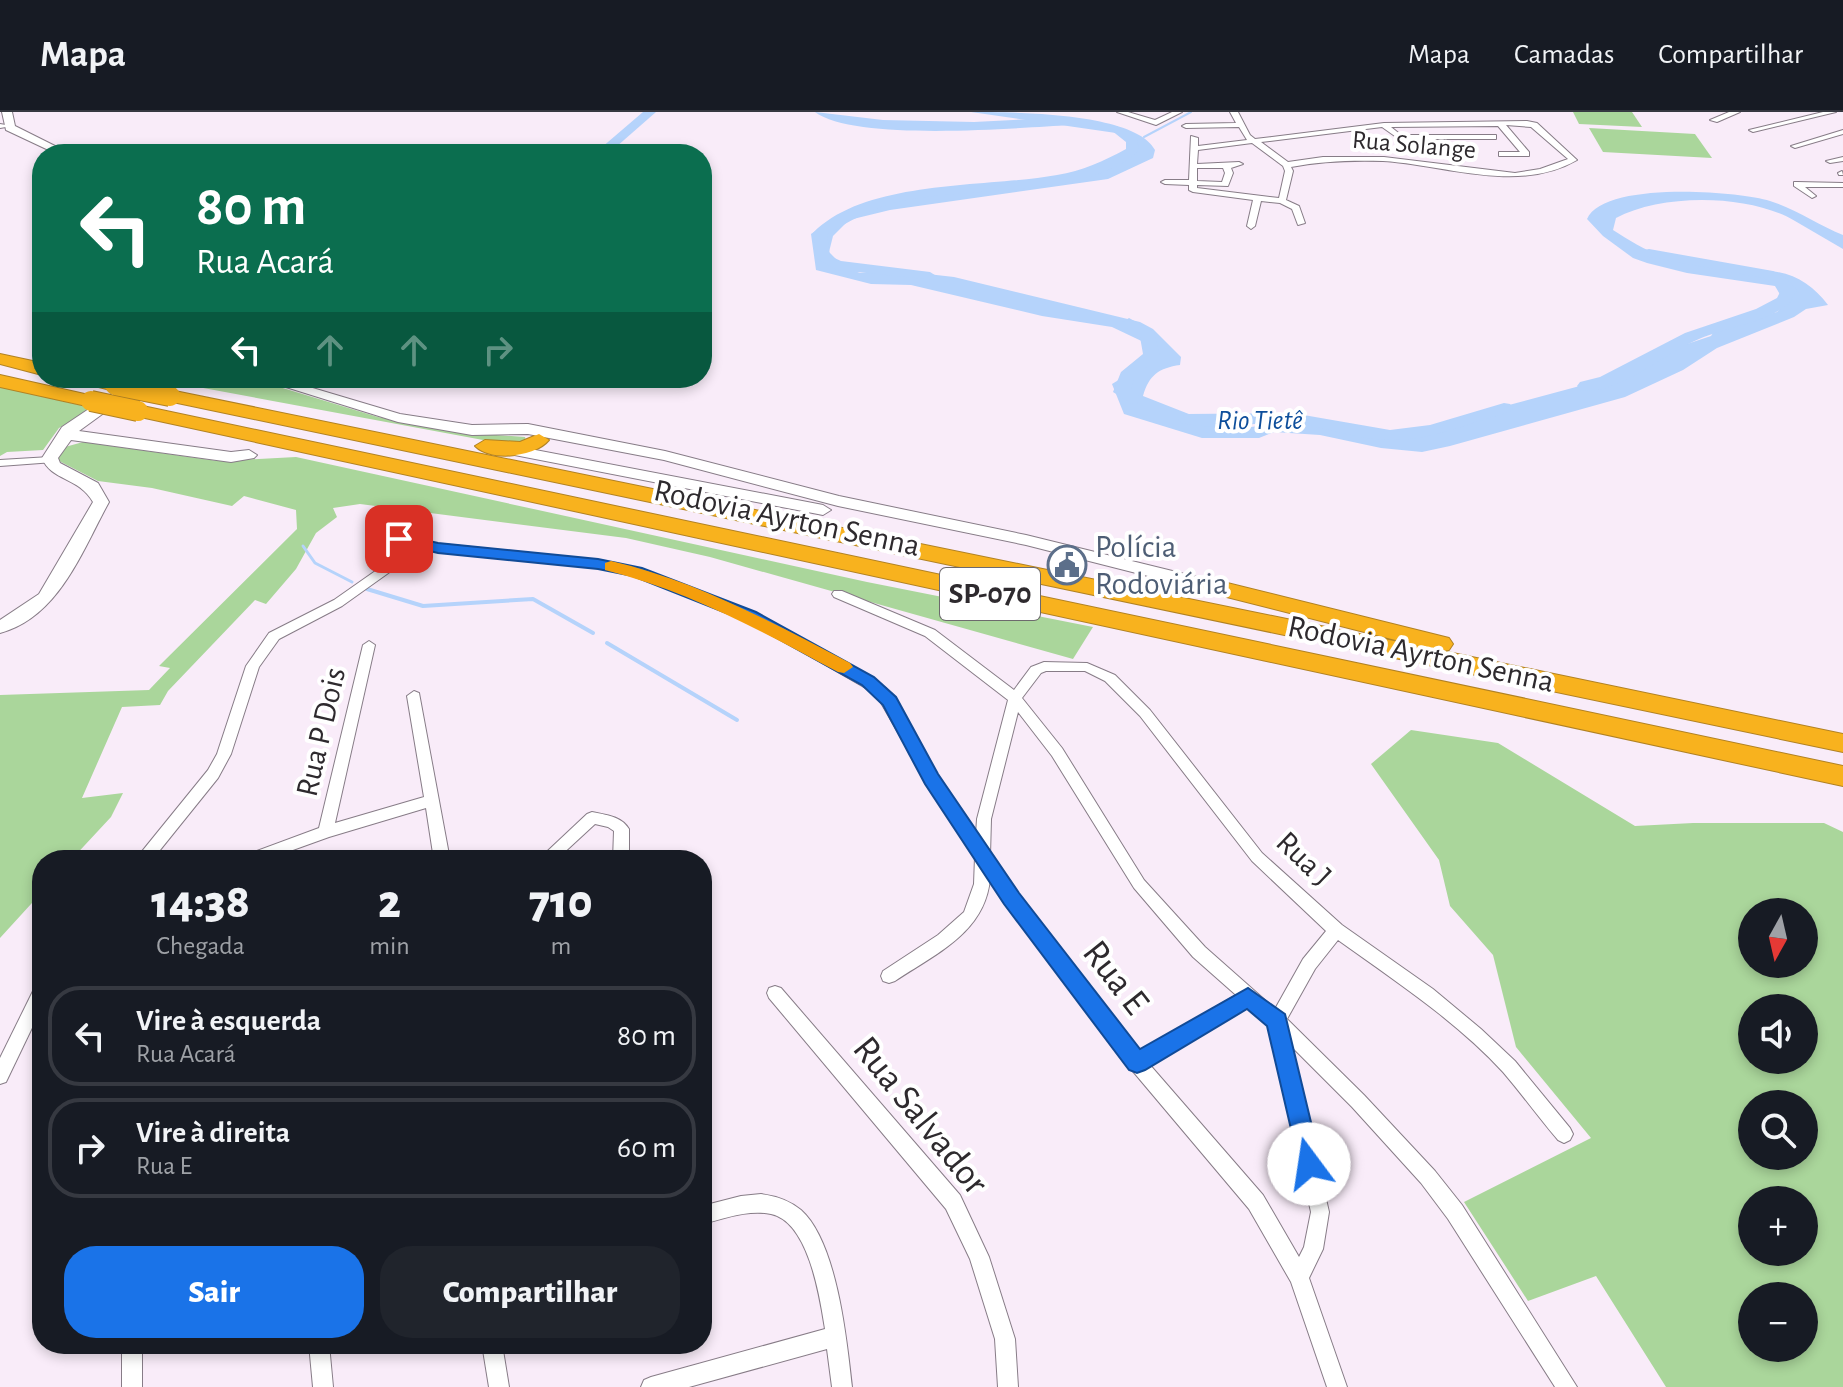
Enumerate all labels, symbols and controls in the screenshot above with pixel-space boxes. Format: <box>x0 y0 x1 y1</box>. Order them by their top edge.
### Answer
text: Mapa <box>40 36 126 74</box>
text: Mapa <box>1408 41 1470 69</box>
text: Camadas <box>1514 41 1614 69</box>
text: Compartilhar <box>1658 41 1803 69</box>
street label: Rua Solange <box>1351 127 1477 163</box>
icon: left <box>64 176 168 280</box>
text: 80 m <box>196 179 306 235</box>
text: Rua Acará <box>196 244 334 280</box>
icon: left <box>224 328 268 372</box>
icon: ahead <box>308 328 352 372</box>
icon: ahead <box>392 328 436 372</box>
icon: right <box>476 328 520 372</box>
water label: Rio Tietê <box>1217 407 1303 435</box>
street label: Rodovia Ayrton Senna <box>651 474 923 562</box>
pin <box>365 505 433 573</box>
icon: arrive <box>377 517 421 561</box>
place label: Polícia Rodoviária <box>1095 531 1228 600</box>
public building icon: Polícia Rodoviária <box>1046 544 1088 586</box>
road number: SP-070 <box>940 568 1040 620</box>
street label: Rodovia Ayrton Senna <box>1285 610 1557 698</box>
street label: Rua P Dois <box>291 664 351 800</box>
street label: Rua J <box>1270 825 1338 893</box>
text: 14:38 <box>151 879 250 927</box>
text: 2 <box>378 879 401 927</box>
text: 710 <box>529 879 593 927</box>
north arrow <box>1738 898 1818 978</box>
map controls <box>1738 898 1818 1362</box>
text: Chegada <box>156 933 245 959</box>
text: min <box>369 933 410 959</box>
text: m <box>550 933 571 959</box>
street label: Rua E <box>1075 934 1155 1022</box>
button: sound <box>1738 994 1818 1074</box>
text: Vire à esquerda <box>136 1006 321 1036</box>
icon: left <box>68 1014 112 1058</box>
text: 80 m <box>617 1021 676 1051</box>
street label: Rua Salvador <box>845 1030 995 1203</box>
text: Rua Acará <box>136 1041 236 1067</box>
button: search <box>1738 1090 1818 1170</box>
text: Vire à direita <box>136 1118 290 1148</box>
position arrow <box>1267 1122 1351 1206</box>
icon: right <box>68 1126 112 1170</box>
text: 60 m <box>617 1133 676 1163</box>
text: Rua E <box>136 1153 192 1179</box>
button: + <box>1738 1186 1818 1266</box>
button: Sair <box>64 1246 364 1338</box>
button: Compartilhar <box>380 1246 680 1338</box>
button: − <box>1738 1282 1818 1362</box>

